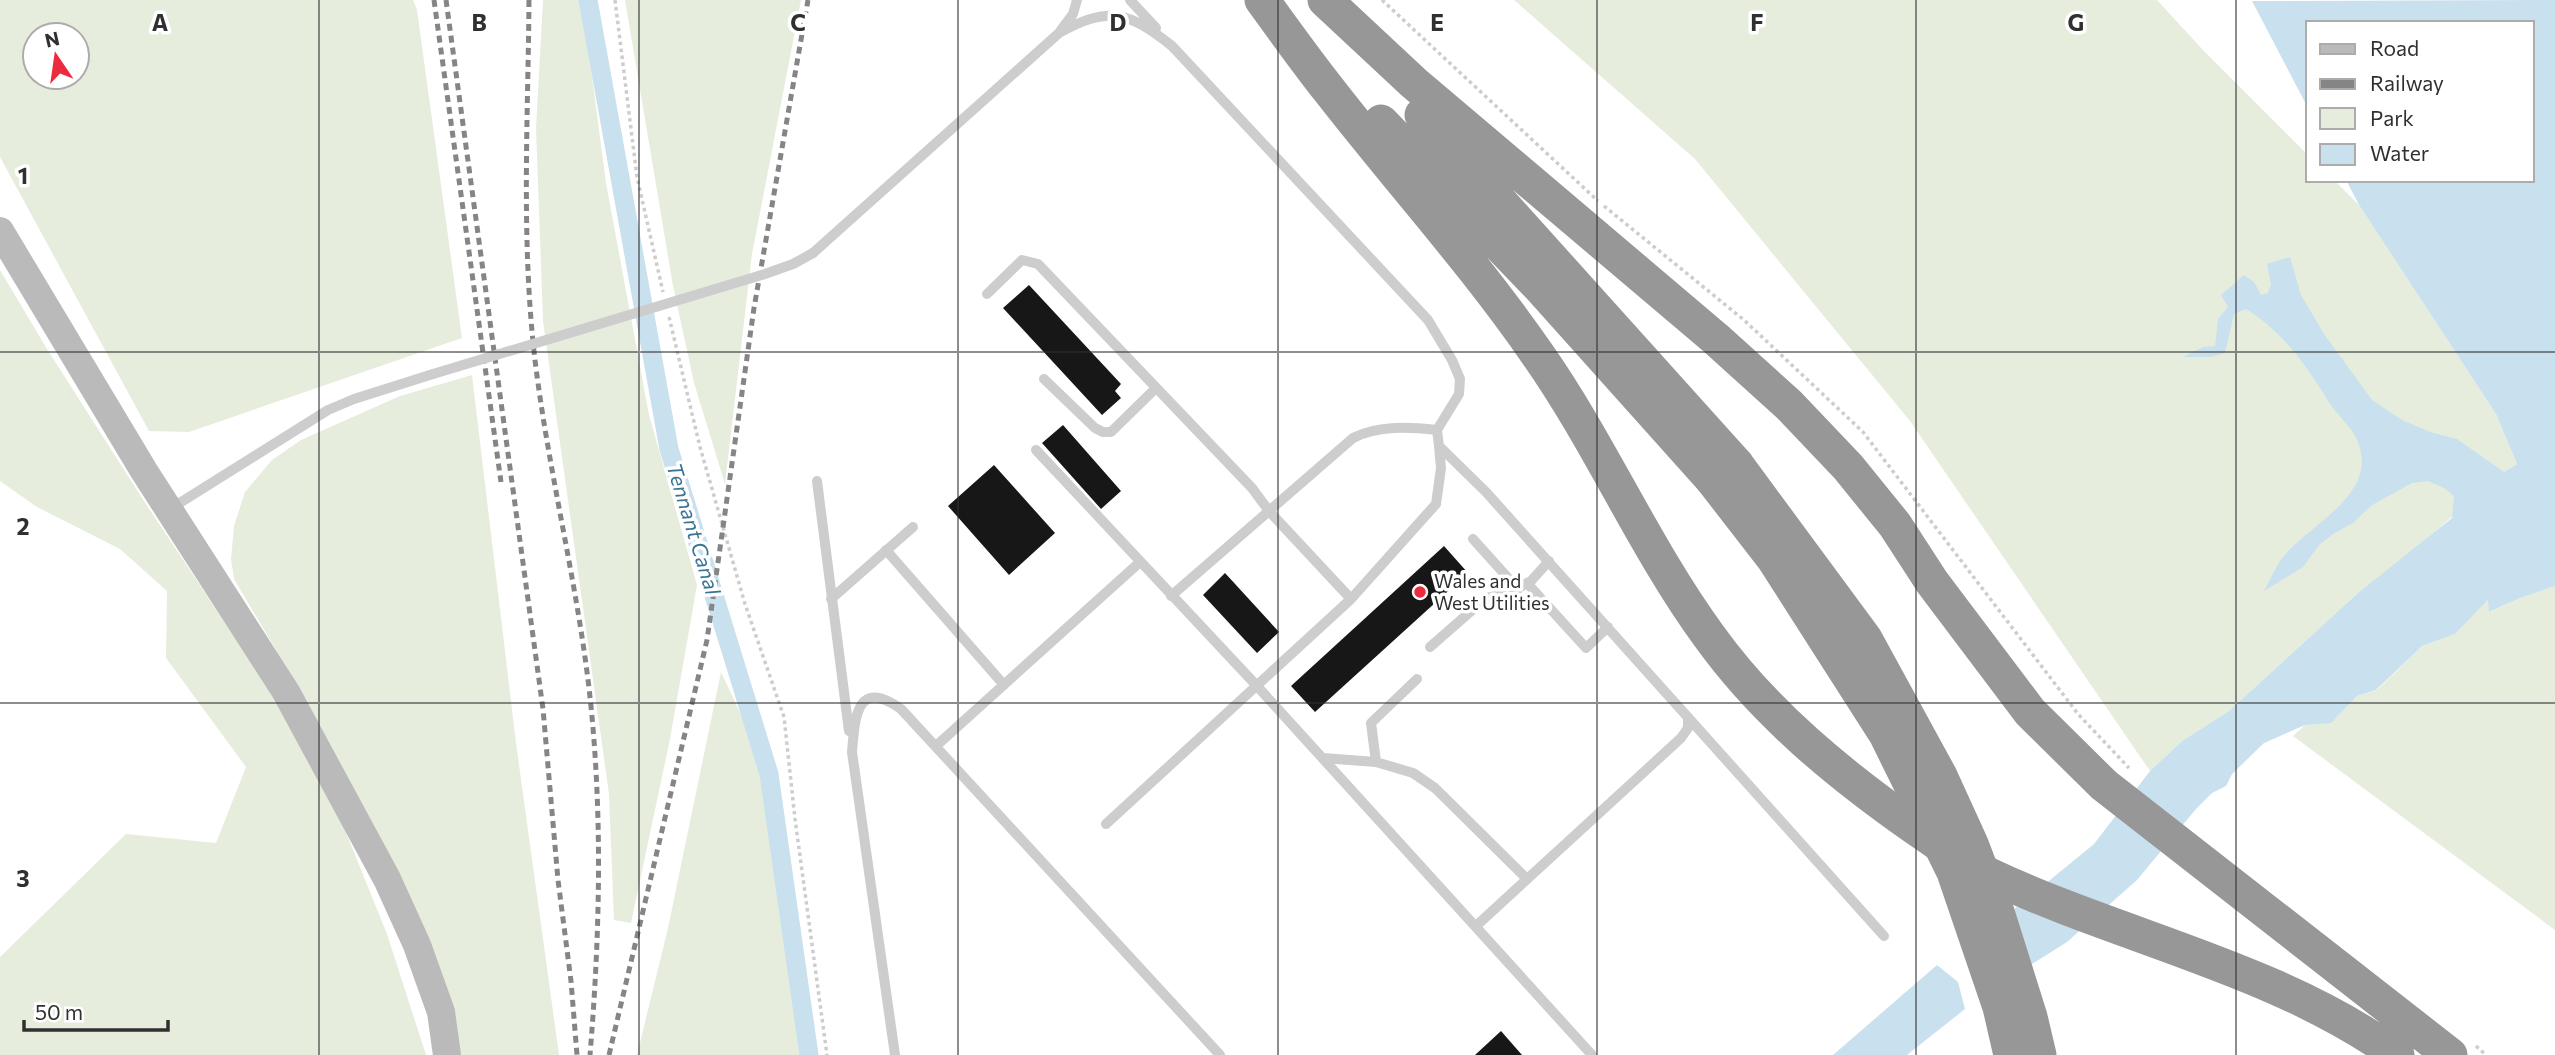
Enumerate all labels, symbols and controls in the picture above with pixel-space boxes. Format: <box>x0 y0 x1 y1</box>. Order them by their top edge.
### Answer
text: A <box>152 8 169 36</box>
text: B <box>471 8 487 36</box>
text: C <box>790 8 806 36</box>
text: D <box>1110 8 1127 36</box>
text: E <box>1430 8 1444 36</box>
text: F <box>1750 8 1764 36</box>
text: G <box>2068 8 2084 36</box>
north arrow <box>21 21 91 91</box>
legend <box>2306 21 2534 182</box>
text: N <box>43 26 62 52</box>
text: Road <box>2370 35 2419 60</box>
text: Railway <box>2370 70 2444 95</box>
text: Park <box>2370 105 2414 130</box>
text: Water <box>2370 140 2429 165</box>
text: 1 <box>18 161 28 189</box>
water label: Tennant Canal <box>663 460 727 598</box>
text: 2 <box>16 512 30 540</box>
place label: Wales and West Utilities <box>1434 569 1550 614</box>
marker: Wales and West Utilities <box>1412 584 1428 600</box>
text: 3 <box>16 864 30 892</box>
scale bar <box>24 988 168 1032</box>
text: 50 m <box>35 999 83 1024</box>

